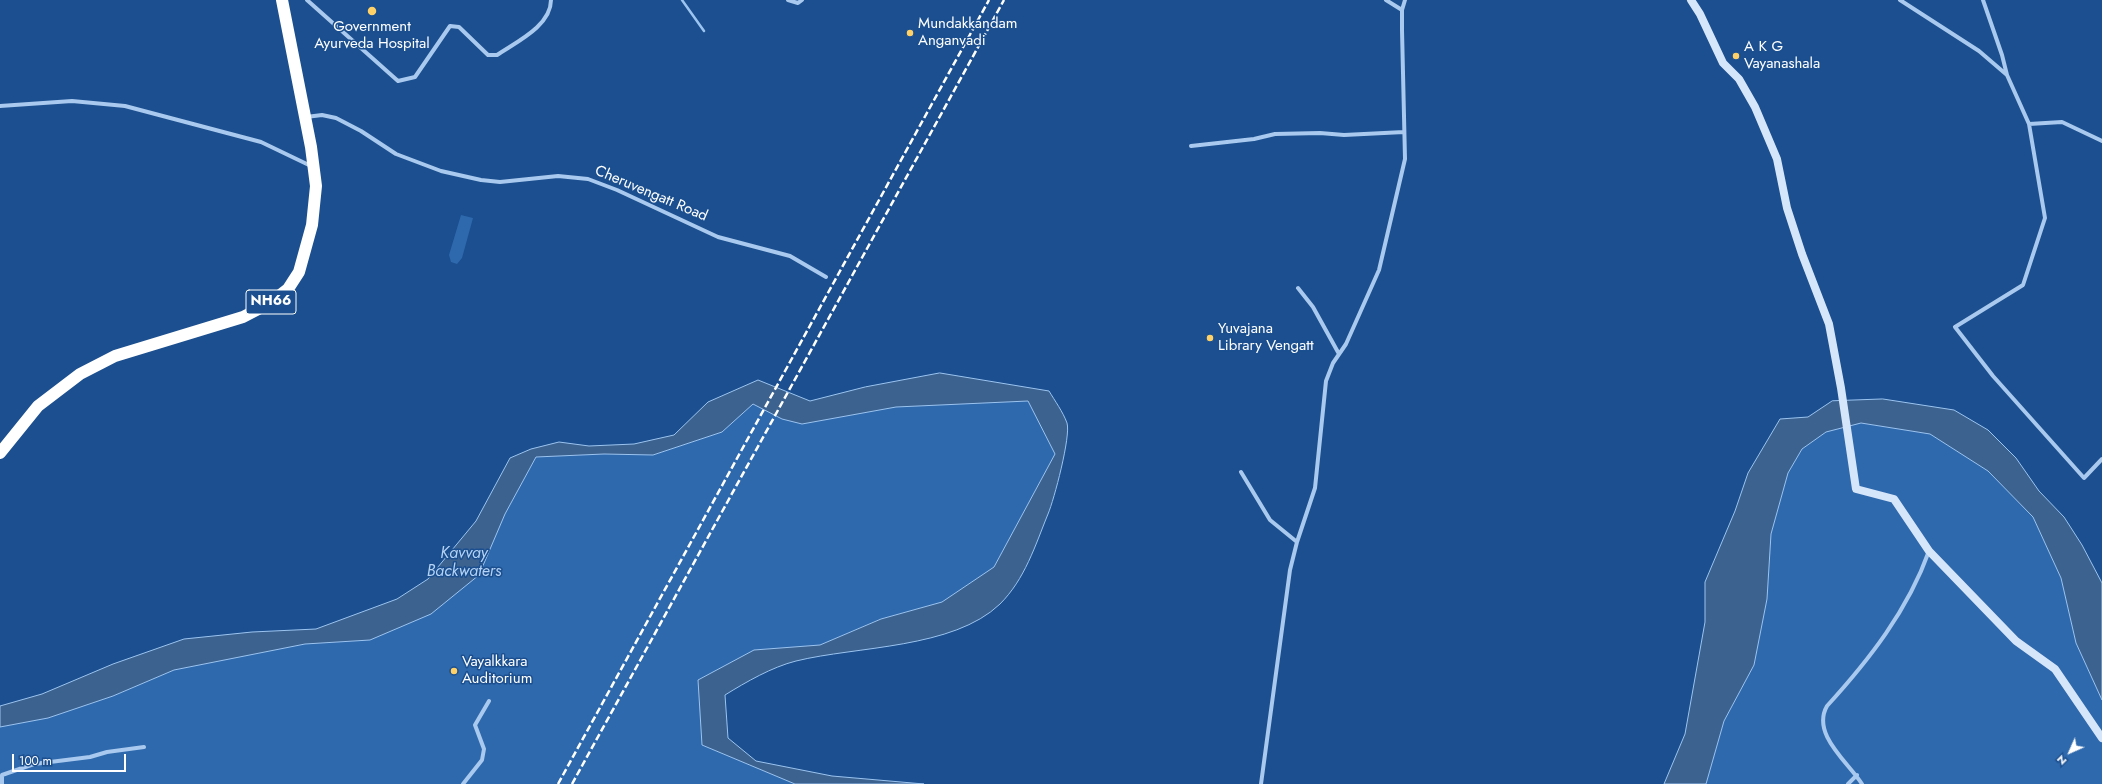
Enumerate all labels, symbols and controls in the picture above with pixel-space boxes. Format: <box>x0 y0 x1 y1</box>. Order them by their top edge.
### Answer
marker: Government Ayurveda Hospital <box>366 5 378 17</box>
place label: Mundakkandam Anganvadi <box>918 15 1017 50</box>
place label: Government Ayurveda Hospital <box>314 18 430 53</box>
marker: Mundakkandam Anganvadi <box>905 28 915 38</box>
place label: A K G Vayanashala <box>1744 38 1820 73</box>
marker: A K G Vayanashala <box>1731 51 1741 61</box>
street label: Cheruvengatt Road <box>592 162 710 226</box>
road number: NH66 <box>246 290 296 314</box>
place label: Yuvajana Library Vengatt <box>1218 320 1314 355</box>
marker: Yuvajana Library Vengatt <box>1205 333 1215 343</box>
water label: Kavvay Backwaters <box>427 544 501 582</box>
place label: Vayalkkara Auditorium <box>462 653 532 688</box>
marker: Vayalkkara Auditorium <box>449 666 459 676</box>
north arrow <box>2050 732 2090 772</box>
scale bar <box>14 746 128 772</box>
text: 100 m <box>19 752 52 770</box>
text: N <box>2053 752 2070 769</box>

